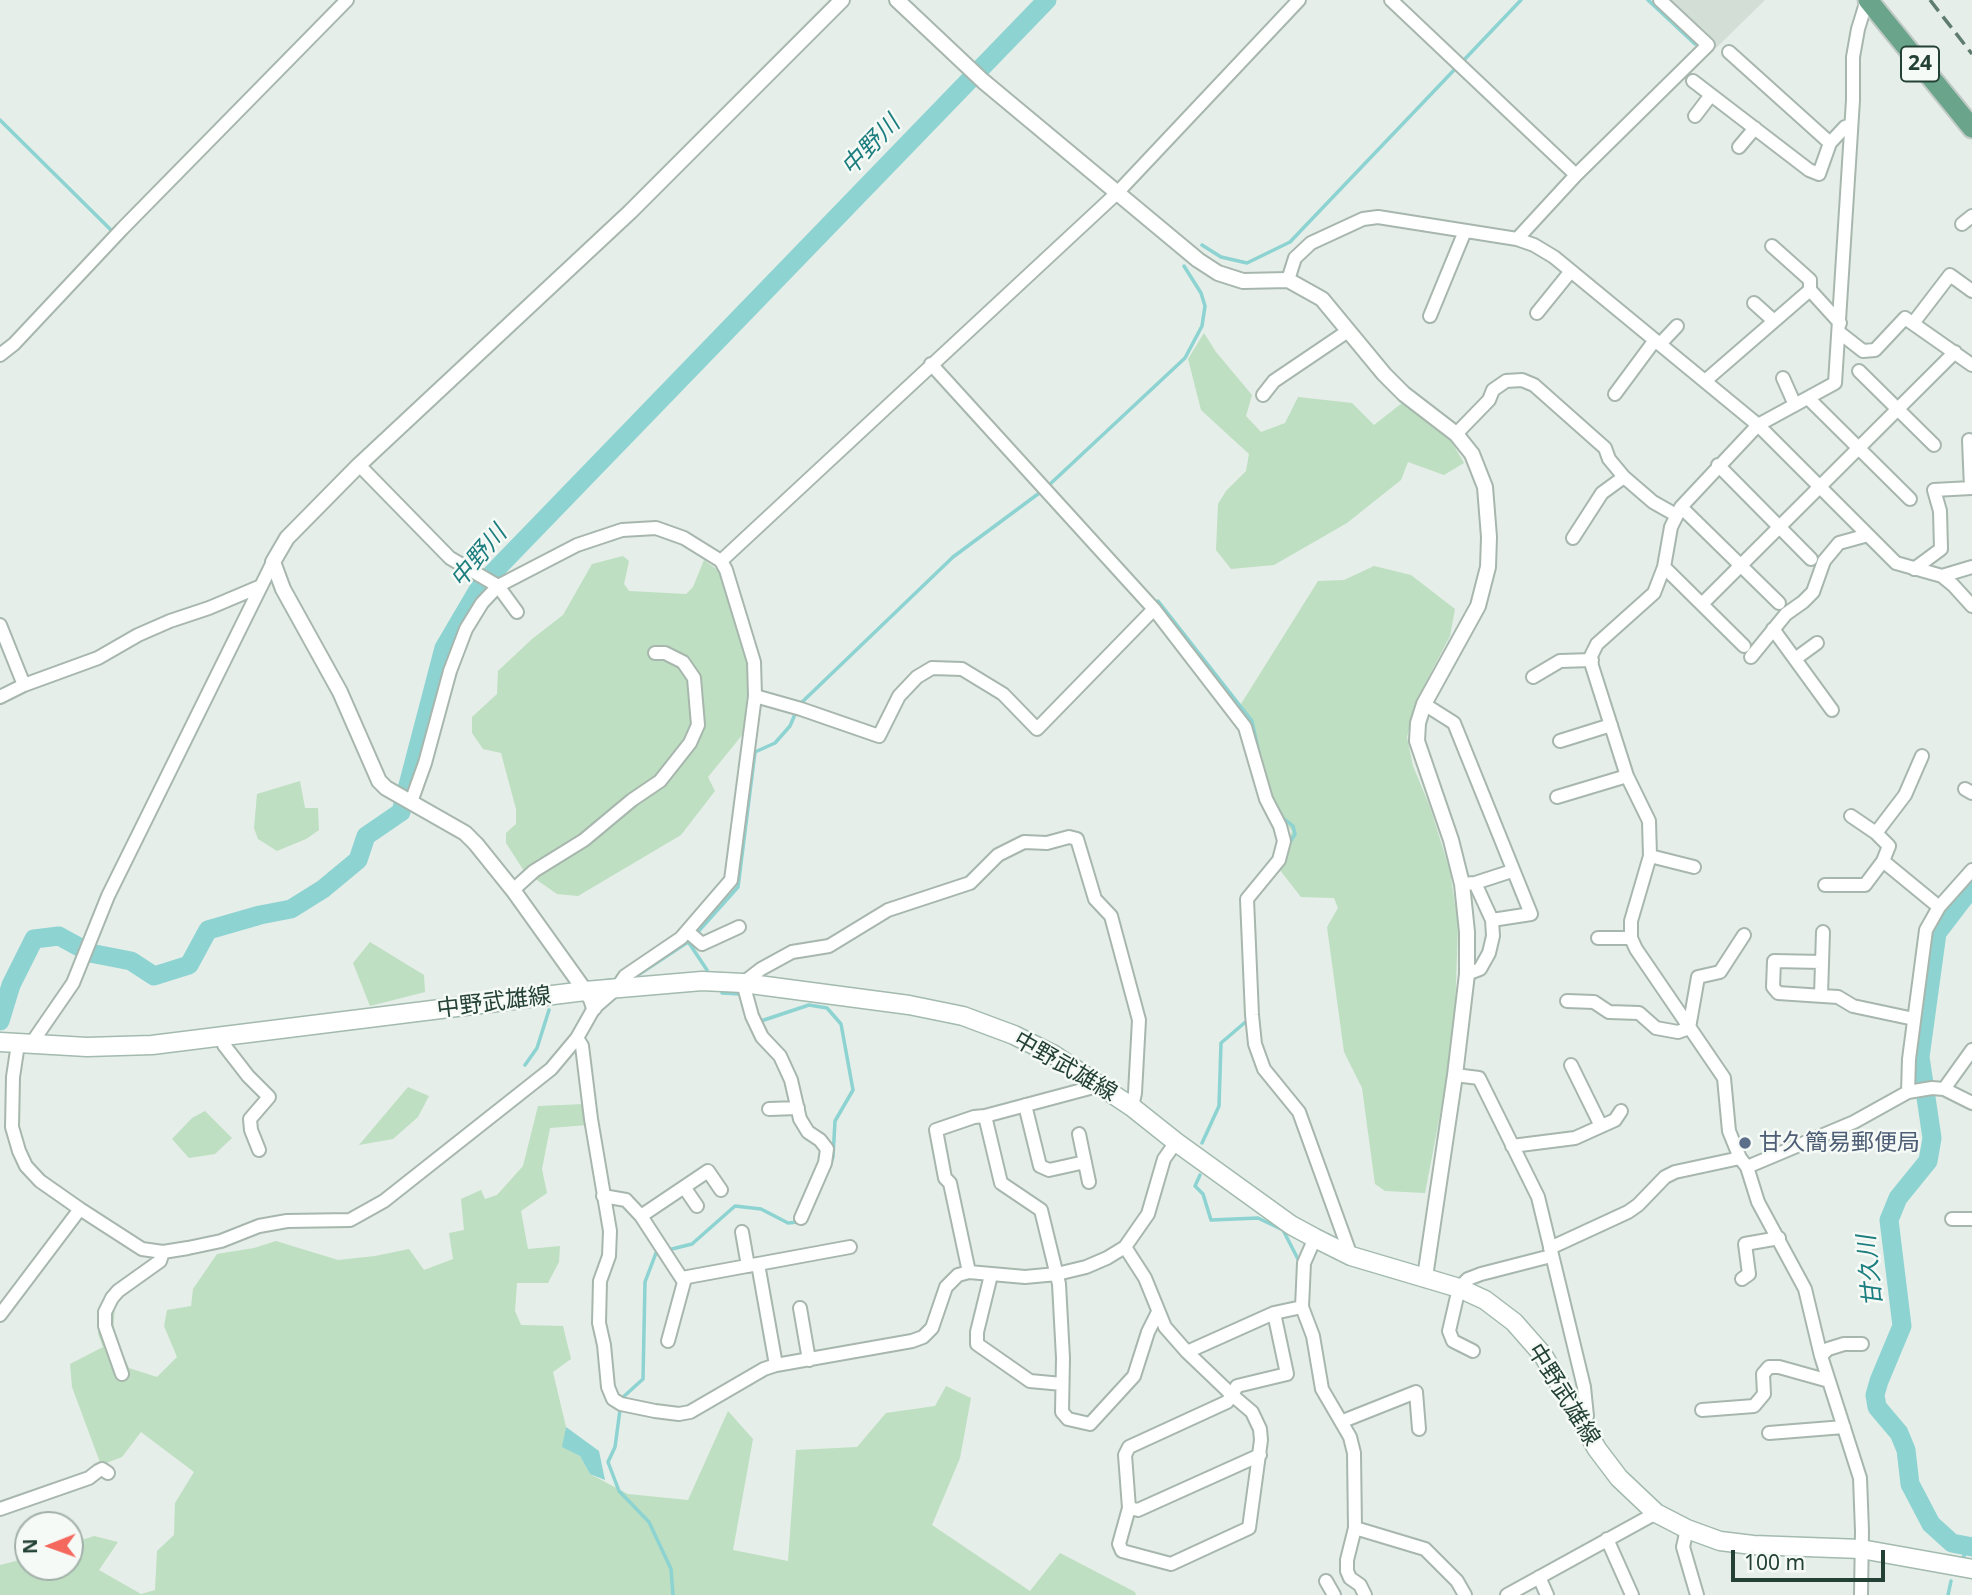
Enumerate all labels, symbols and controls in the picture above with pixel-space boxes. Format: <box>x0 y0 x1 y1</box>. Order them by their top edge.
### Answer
road number: 24 <box>1901 46 1939 82</box>
water label: 中野川 <box>836 110 906 182</box>
water label: 中野川 <box>445 520 513 594</box>
street label: 中野武雄線 <box>435 982 553 1024</box>
street label: 中野武雄線 <box>1008 1026 1122 1108</box>
place label: 甘久簡易郵便局 <box>1759 1129 1920 1157</box>
marker: 甘久簡易郵便局 <box>1737 1135 1753 1151</box>
water label: 甘久川 <box>1853 1234 1889 1308</box>
street label: 中野武雄線 <box>1521 1339 1605 1451</box>
north arrow <box>14 1511 84 1581</box>
scale bar <box>1734 1536 1888 1580</box>
text: N <box>17 1538 43 1554</box>
text: 100 m <box>1744 1548 1805 1576</box>

